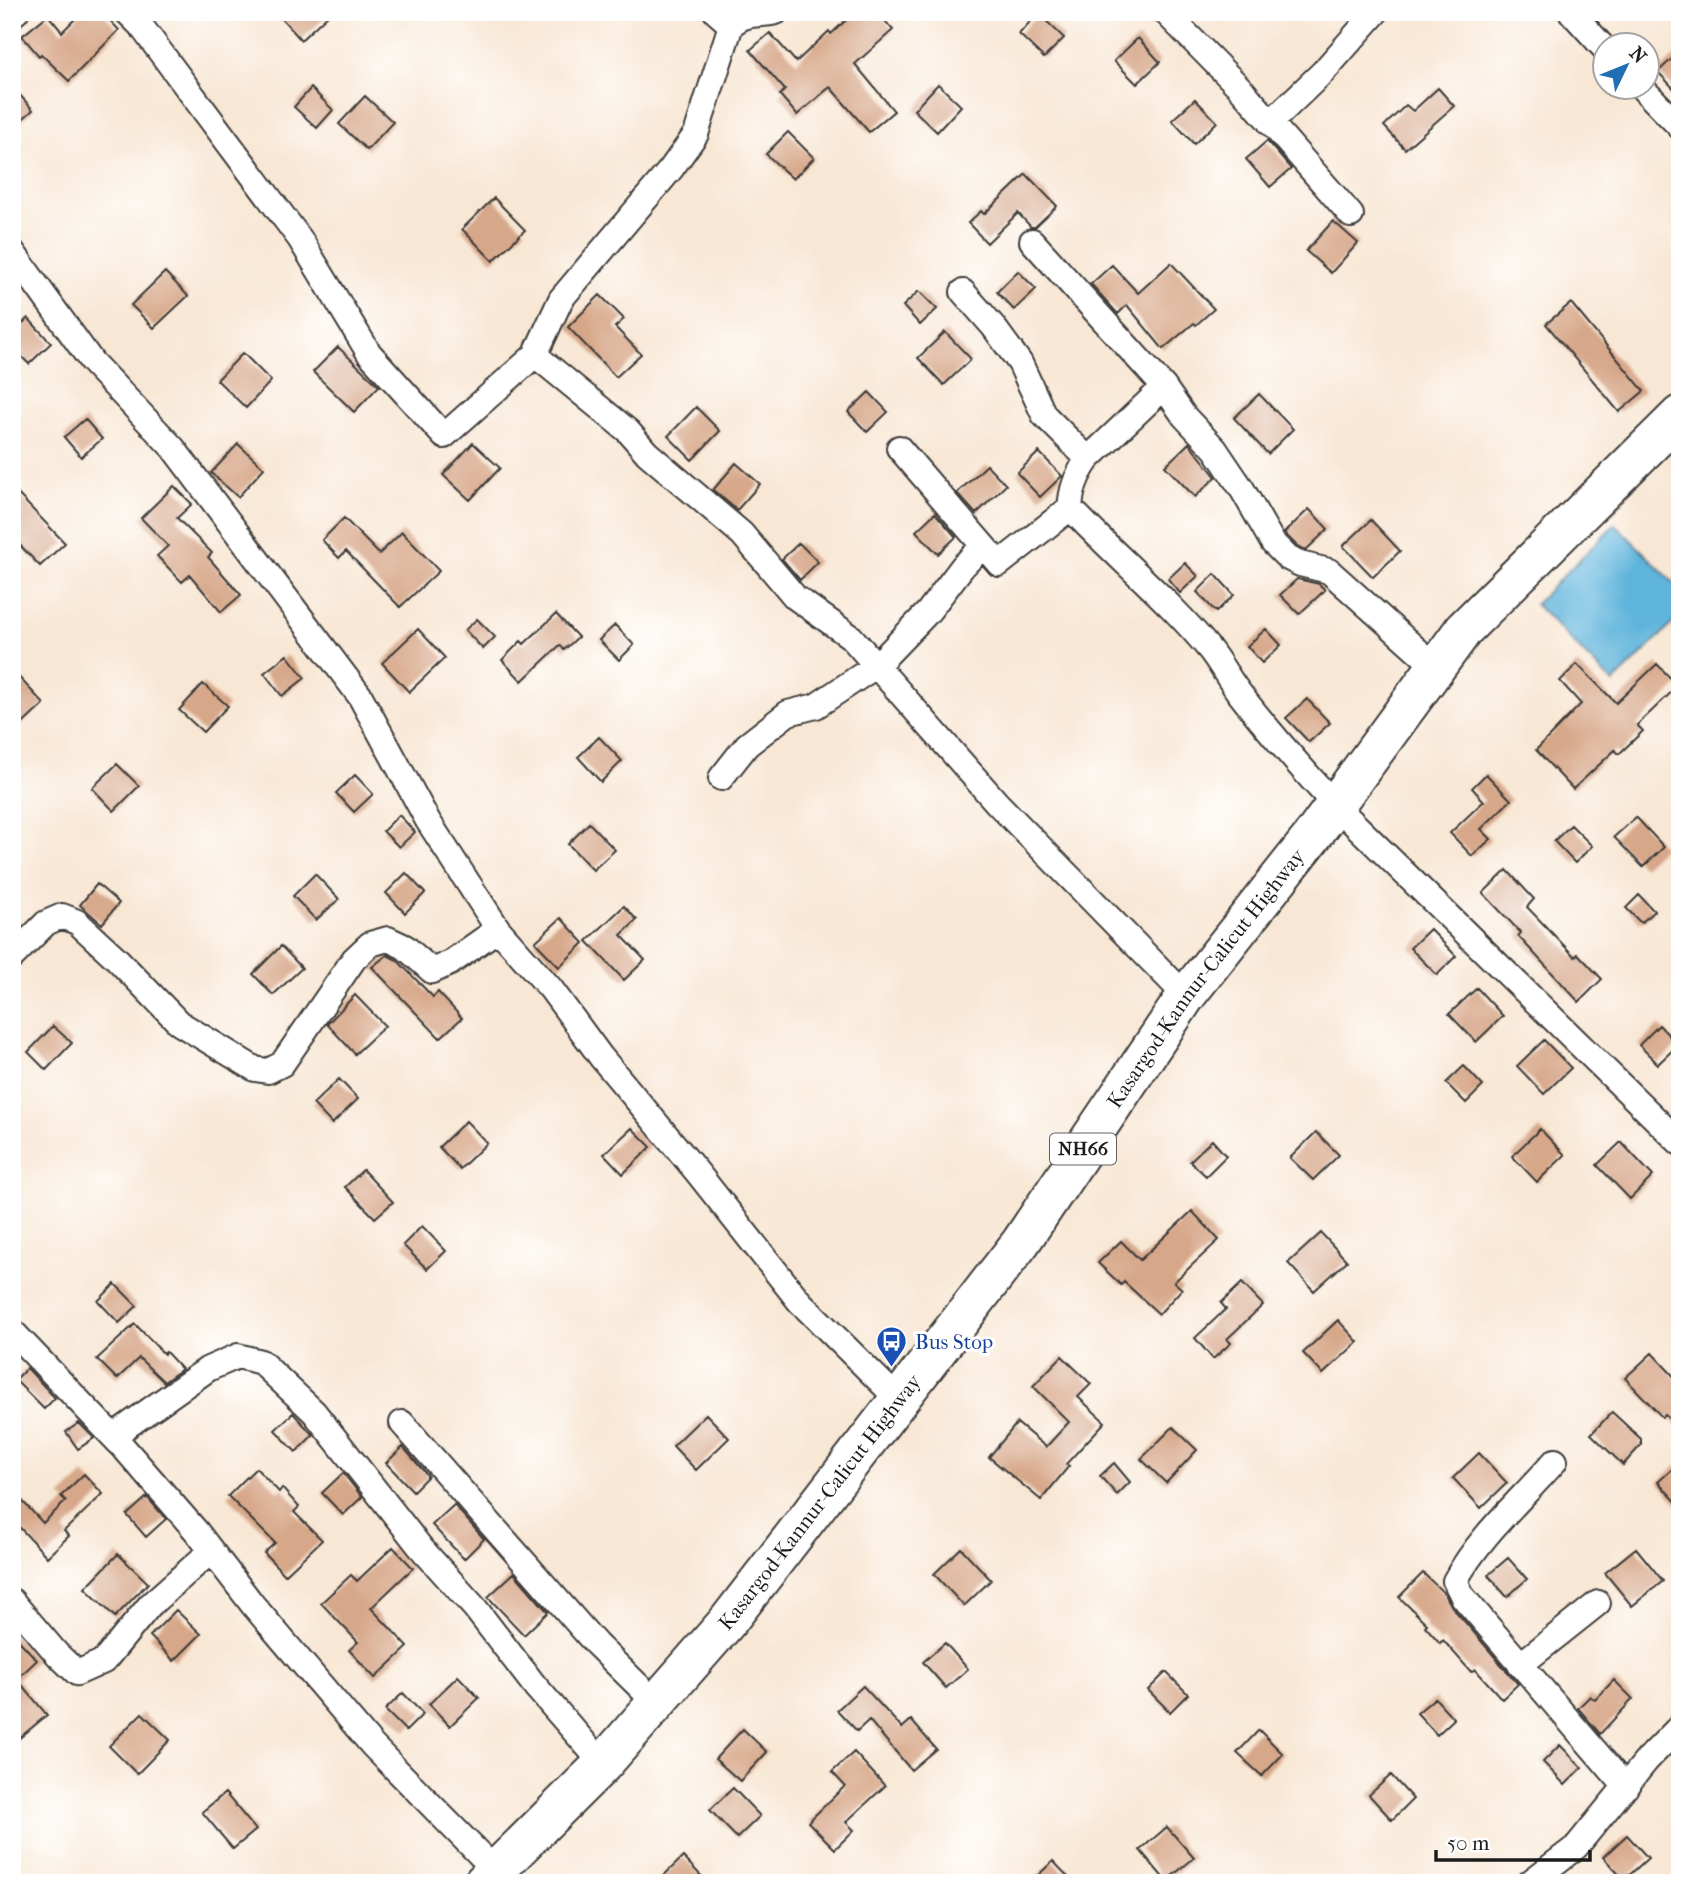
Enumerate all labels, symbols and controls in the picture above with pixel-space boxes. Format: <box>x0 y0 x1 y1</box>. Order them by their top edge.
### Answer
north arrow <box>1590 32 1660 102</box>
text: N <box>1625 42 1651 68</box>
street label: Kasargod-Kannur-Calicut Highway <box>1102 844 1310 1113</box>
road number: NH66 <box>1050 1134 1116 1164</box>
bus stop icon: Bus Stop <box>875 1325 909 1369</box>
place label: Bus Stop <box>915 1330 993 1354</box>
street label: Kasargod-Kannur-Calicut Highway <box>714 1369 926 1635</box>
scale bar <box>1436 1818 1590 1862</box>
text: 50 m <box>1447 1831 1490 1855</box>

